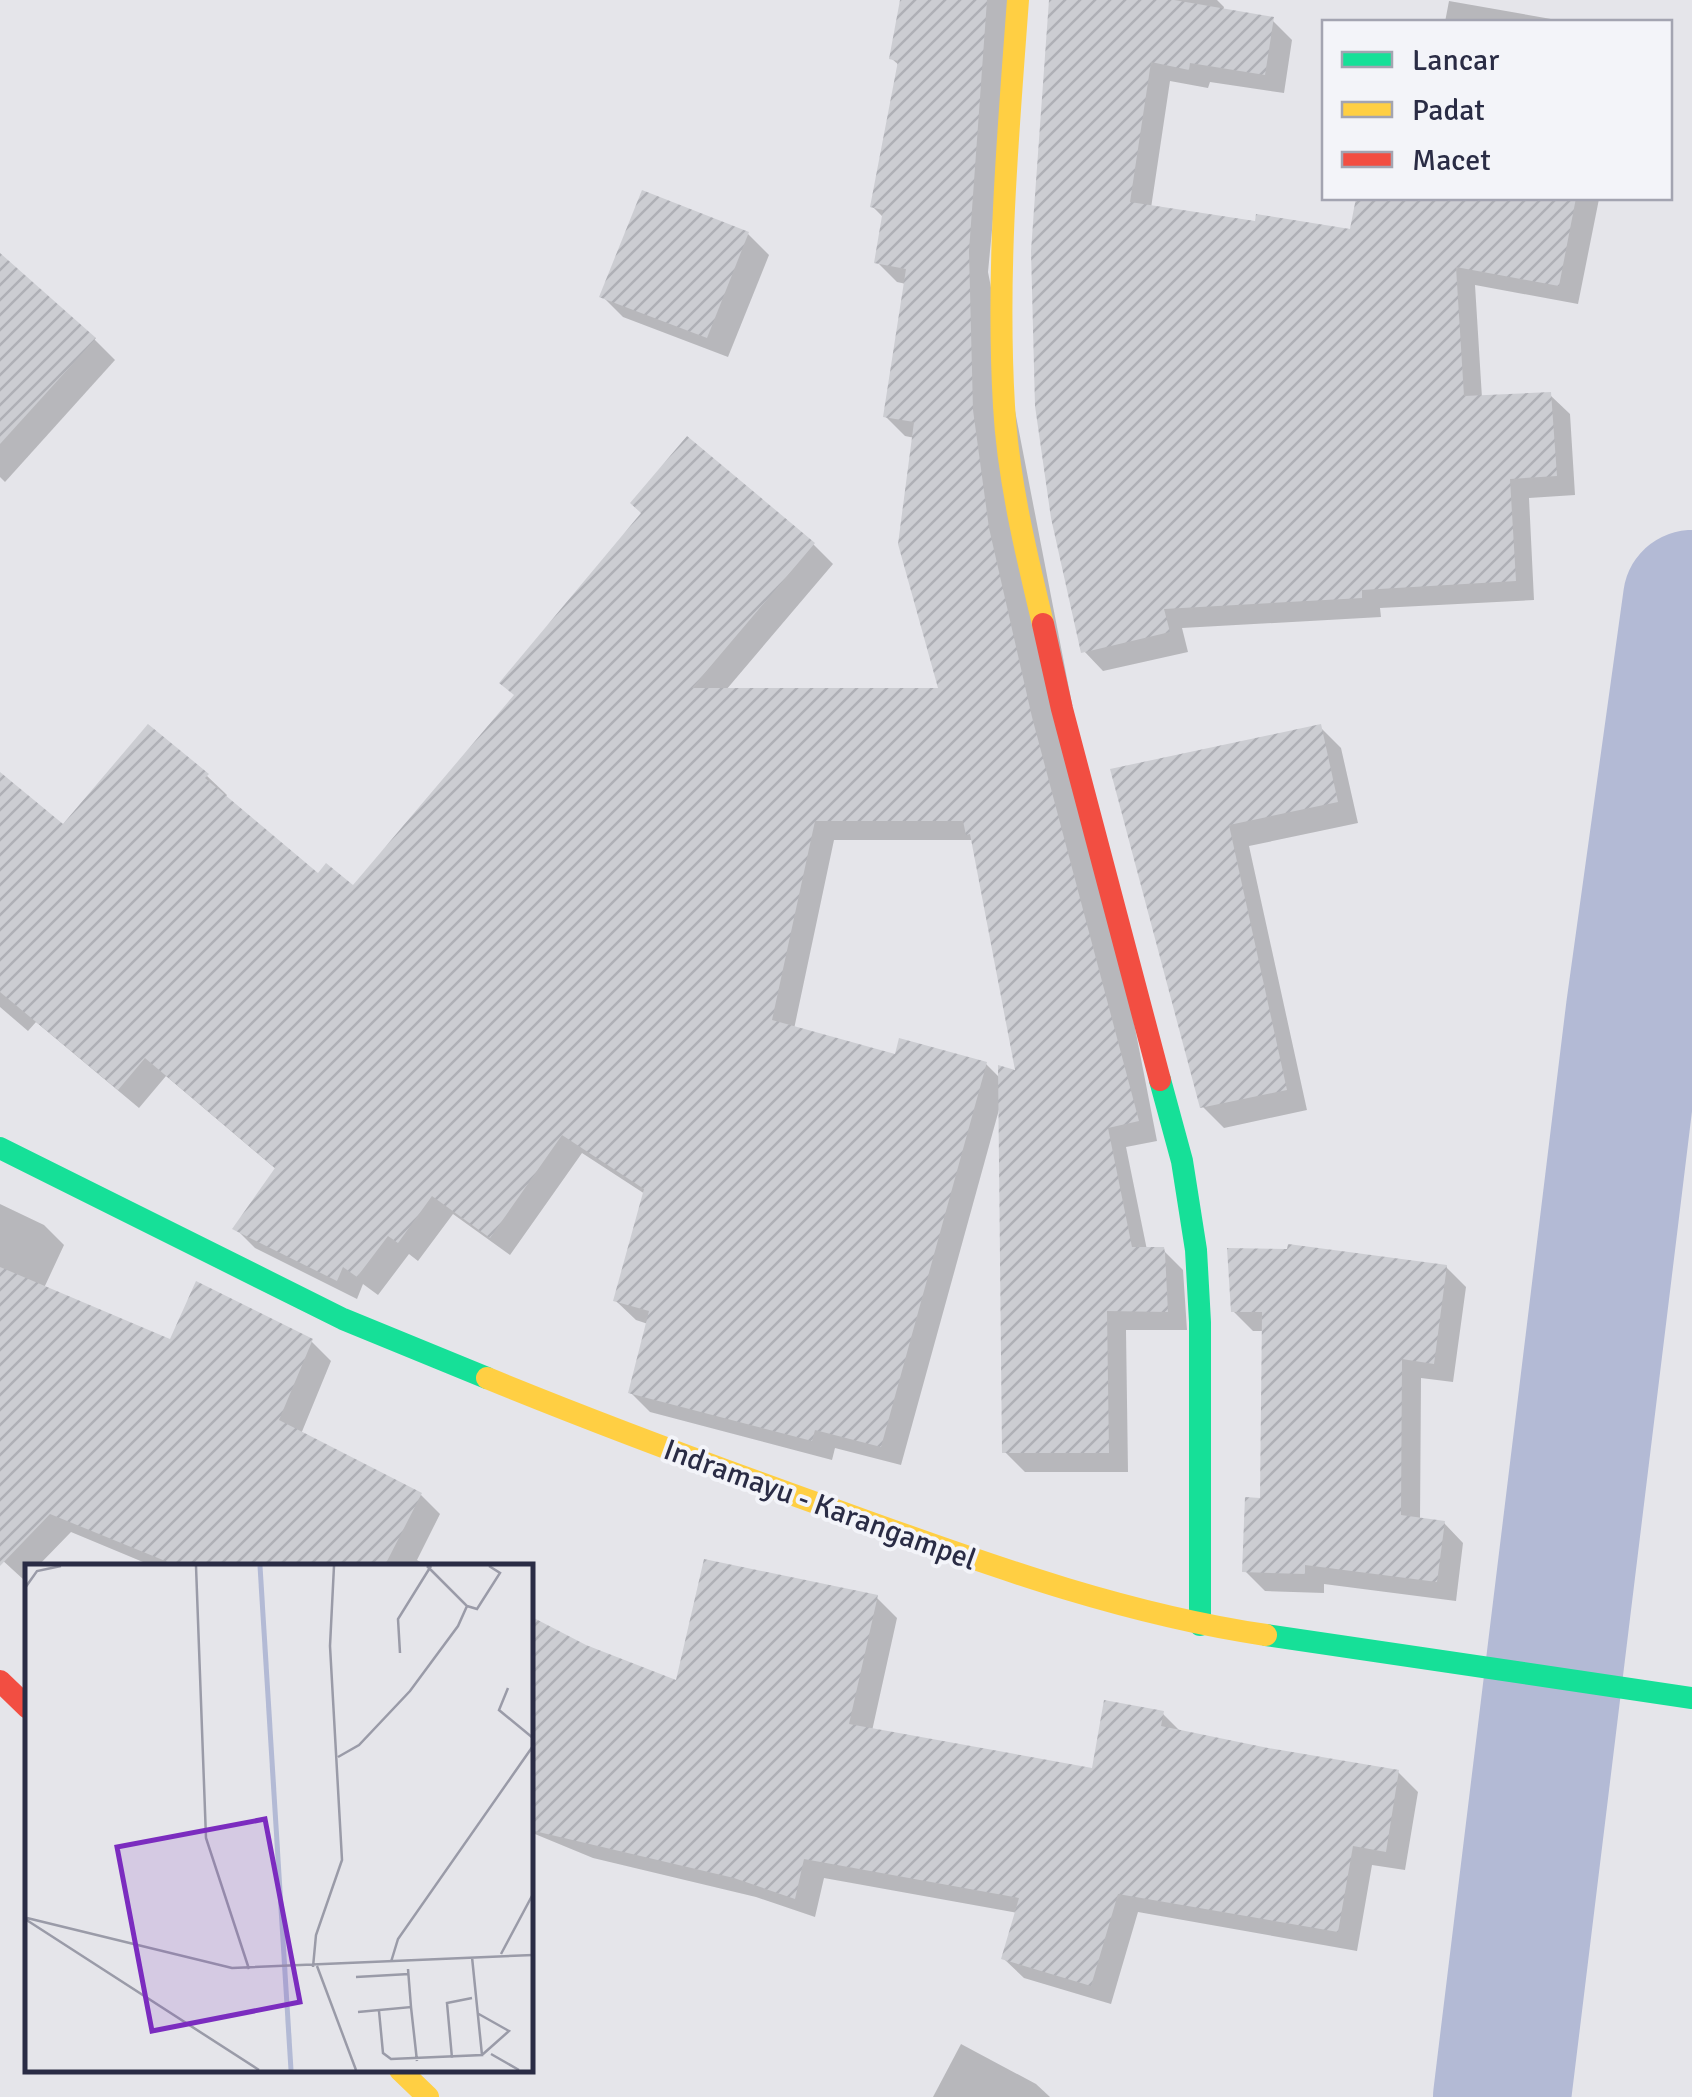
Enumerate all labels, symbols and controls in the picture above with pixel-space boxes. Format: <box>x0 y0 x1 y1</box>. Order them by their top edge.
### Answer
legend <box>1322 20 1672 200</box>
text: Lancar <box>1412 42 1499 79</box>
text: Padat <box>1412 92 1485 129</box>
text: Macet <box>1412 142 1491 179</box>
street label: Indramayu - Karangampel <box>659 1431 981 1579</box>
inset map <box>25 1564 532 2072</box>

